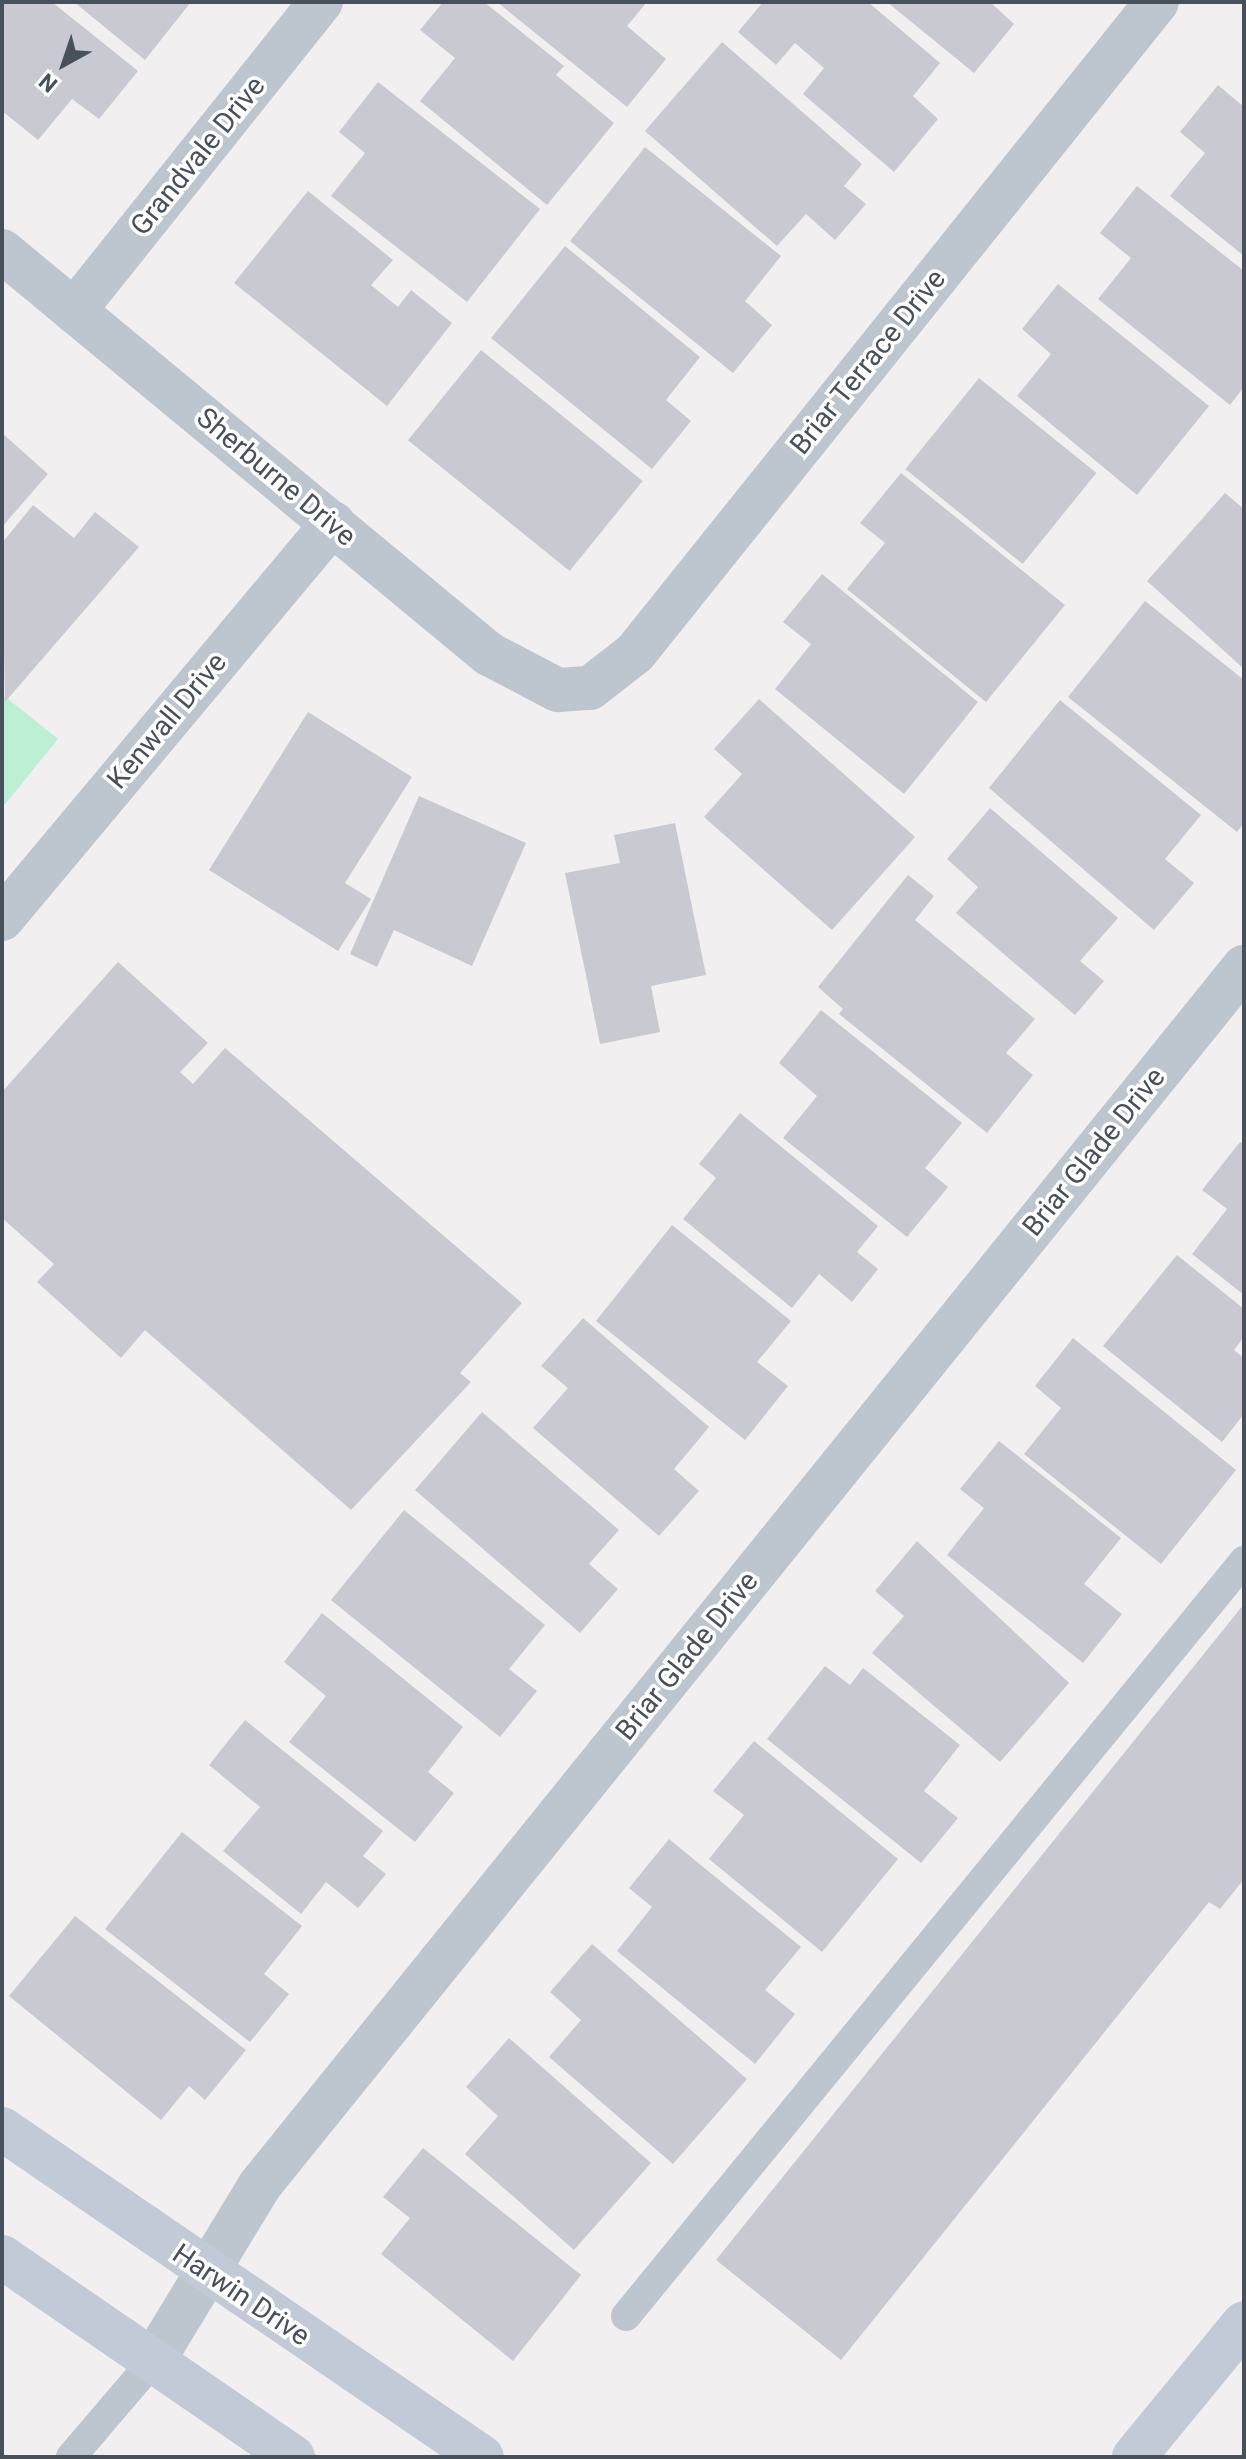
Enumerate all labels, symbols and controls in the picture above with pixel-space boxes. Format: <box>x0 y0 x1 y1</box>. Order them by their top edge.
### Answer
north arrow <box>24 24 104 104</box>
text: N <box>34 68 62 97</box>
street label: Grandvale Drive <box>124 70 272 242</box>
street label: Briar Terrace Drive <box>783 263 953 461</box>
street label: Sherburne Drive <box>190 401 362 553</box>
street label: Kenwall Drive <box>100 646 234 796</box>
street label: Briar Glade Drive <box>1016 1061 1172 1243</box>
street label: Briar Glade Drive <box>609 1565 765 1747</box>
street label: Harwin Drive <box>166 2237 316 2353</box>

